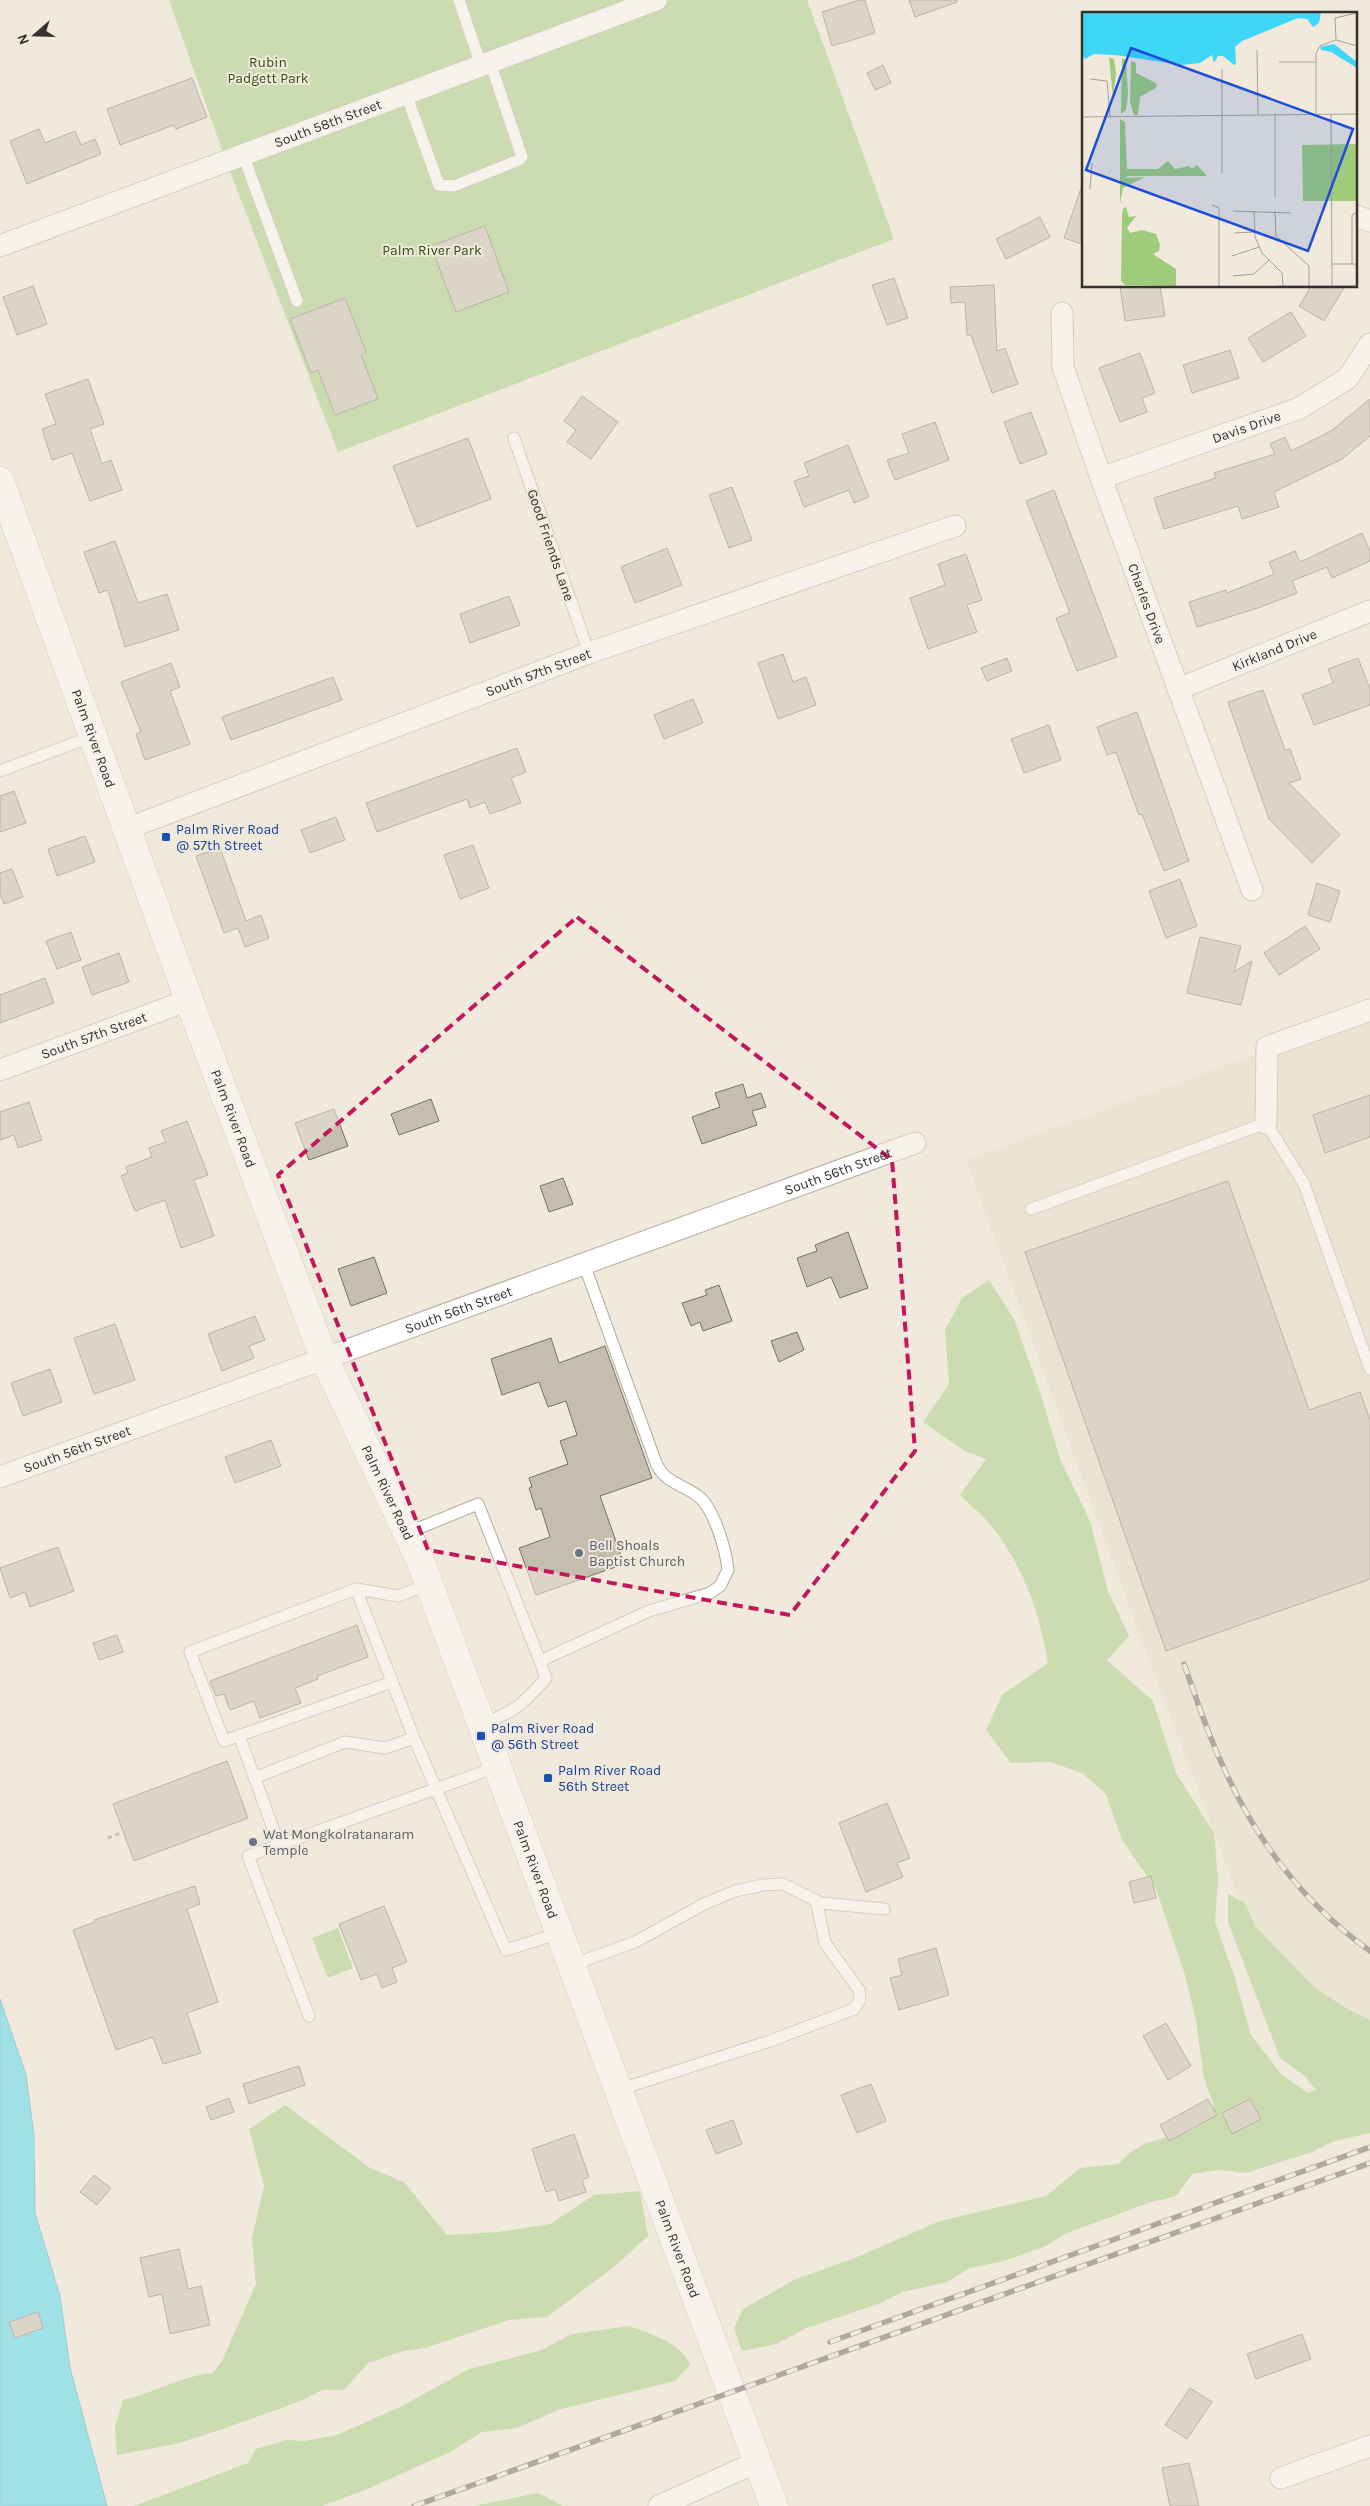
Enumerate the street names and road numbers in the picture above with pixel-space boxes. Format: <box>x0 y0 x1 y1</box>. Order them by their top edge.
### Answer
street label: South 58th Street <box>272 96 384 151</box>
street label: Davis Drive <box>1210 407 1283 447</box>
street label: Good Friends Lane <box>523 487 578 603</box>
street label: Charles Drive <box>1124 561 1169 646</box>
street label: Kirkland Drive <box>1230 625 1319 675</box>
street label: South 57th Street <box>483 645 594 701</box>
street label: Palm River Road <box>68 687 119 790</box>
street label: South 57th Street <box>39 1008 149 1063</box>
street label: Palm River Road <box>207 1067 259 1170</box>
street label: South 56th Street <box>782 1144 894 1199</box>
street label: South 56th Street <box>403 1283 515 1338</box>
street label: South 56th Street <box>21 1422 133 1477</box>
street label: Palm River Road <box>358 1442 417 1543</box>
street label: Palm River Road <box>509 1818 561 1921</box>
street label: Palm River Road <box>651 2197 703 2300</box>

